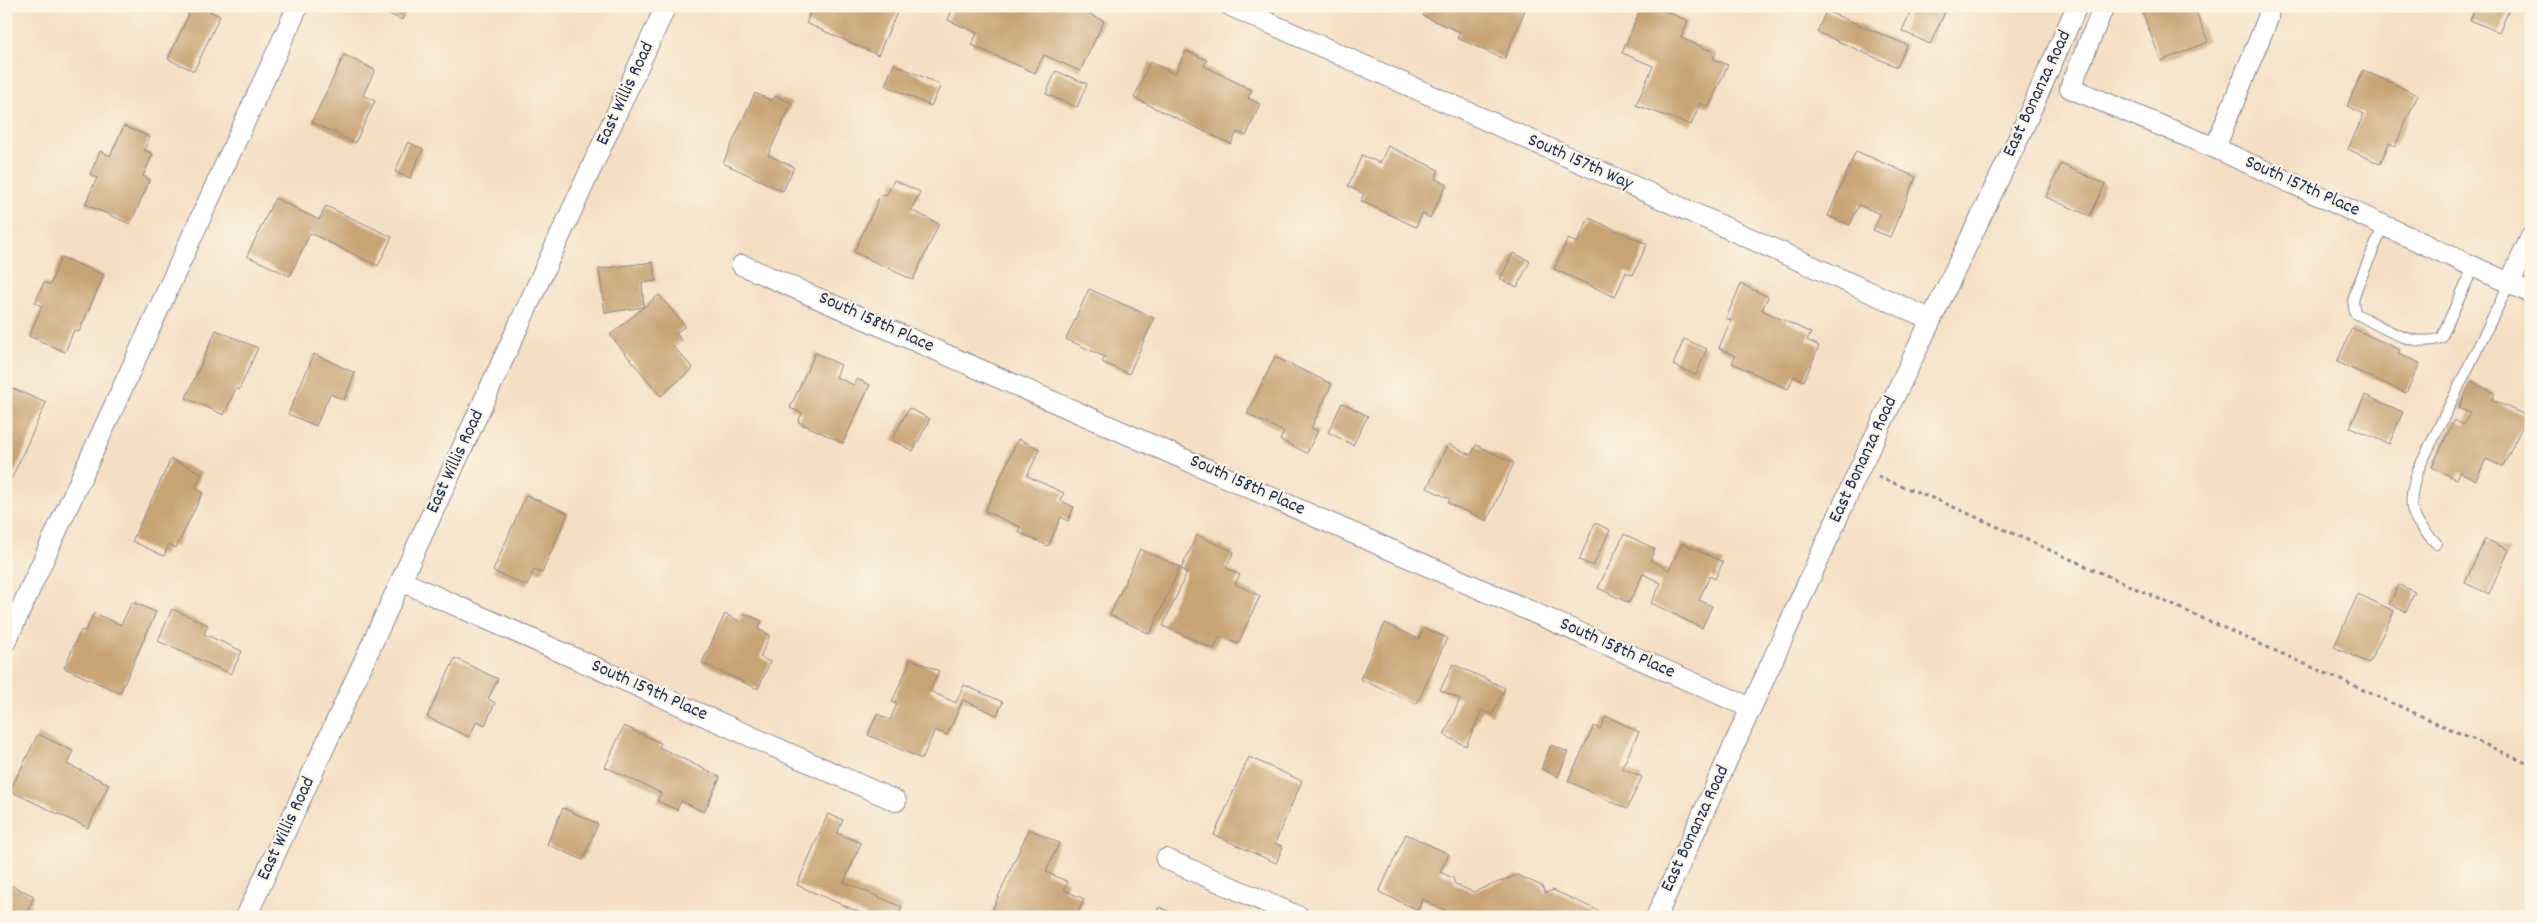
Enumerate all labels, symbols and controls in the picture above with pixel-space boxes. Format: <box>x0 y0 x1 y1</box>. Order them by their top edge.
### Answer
street label: East Bonanza Road <box>1997 26 2079 162</box>
street label: East Willis Road <box>590 38 662 150</box>
street label: South 157th Way <box>1523 128 1637 198</box>
street label: South 157th Place <box>2240 150 2364 224</box>
street label: South 158th Place <box>814 285 938 361</box>
street label: East Bonanza Road <box>1823 392 1905 528</box>
street label: East Willis Road <box>420 406 492 518</box>
street label: South 158th Place <box>1185 448 1309 524</box>
street label: South 158th Place <box>1555 611 1679 687</box>
street label: South 159th Place <box>586 653 712 729</box>
street label: East Bonanza Road <box>1655 761 1737 897</box>
street label: East Willis Road <box>251 773 323 885</box>

